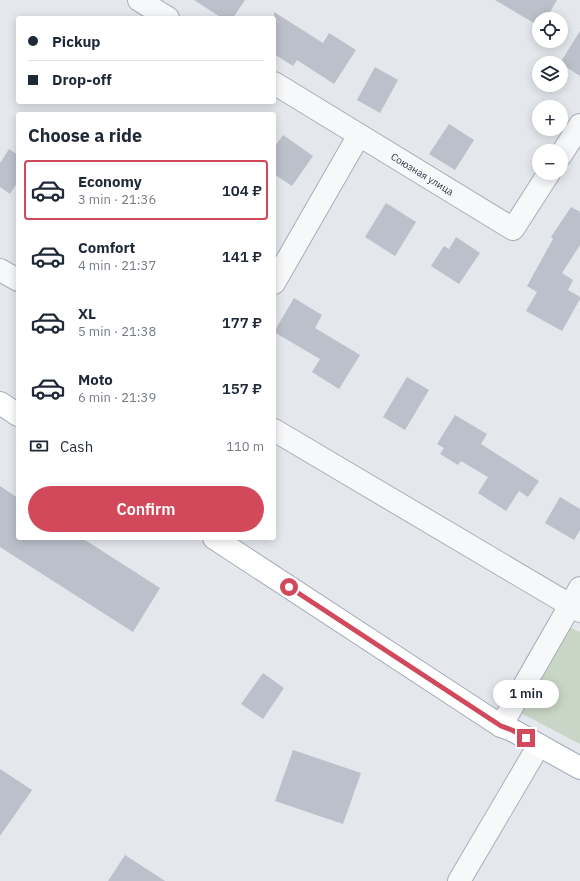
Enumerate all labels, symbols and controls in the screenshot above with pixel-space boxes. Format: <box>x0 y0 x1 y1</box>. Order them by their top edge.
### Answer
map controls <box>532 12 568 180</box>
button: locate <box>532 12 568 48</box>
text: Pickup <box>52 32 100 51</box>
button: layers <box>532 56 568 92</box>
text: Drop-off <box>52 70 112 89</box>
button: + <box>532 100 568 136</box>
text: Choose a ride <box>28 124 142 147</box>
button: − <box>532 144 568 180</box>
street label: Союзная улица <box>389 150 457 198</box>
icon: car <box>30 172 66 208</box>
text: Economy <box>78 172 142 191</box>
text: 104 ₽ <box>222 181 262 200</box>
text: 3 min · 21:36 <box>78 191 156 208</box>
icon: car <box>30 238 66 274</box>
text: Comfort <box>78 238 135 257</box>
text: 141 ₽ <box>222 247 262 266</box>
text: 4 min · 21:37 <box>78 257 156 274</box>
icon: car <box>30 304 66 340</box>
text: XL <box>78 304 96 323</box>
text: 177 ₽ <box>222 313 262 332</box>
text: 5 min · 21:38 <box>78 323 156 340</box>
icon: car <box>30 370 66 406</box>
text: Moto <box>78 370 113 389</box>
text: 157 ₽ <box>222 379 262 398</box>
text: 6 min · 21:39 <box>78 389 156 406</box>
icon: cash <box>28 435 50 457</box>
text: Cash <box>60 437 93 456</box>
text: 110 m <box>226 438 264 455</box>
button: Confirm <box>28 486 264 532</box>
route start <box>280 578 298 596</box>
callout: 1 min <box>493 680 559 708</box>
text: 1 min <box>509 685 543 702</box>
route end <box>517 729 535 747</box>

